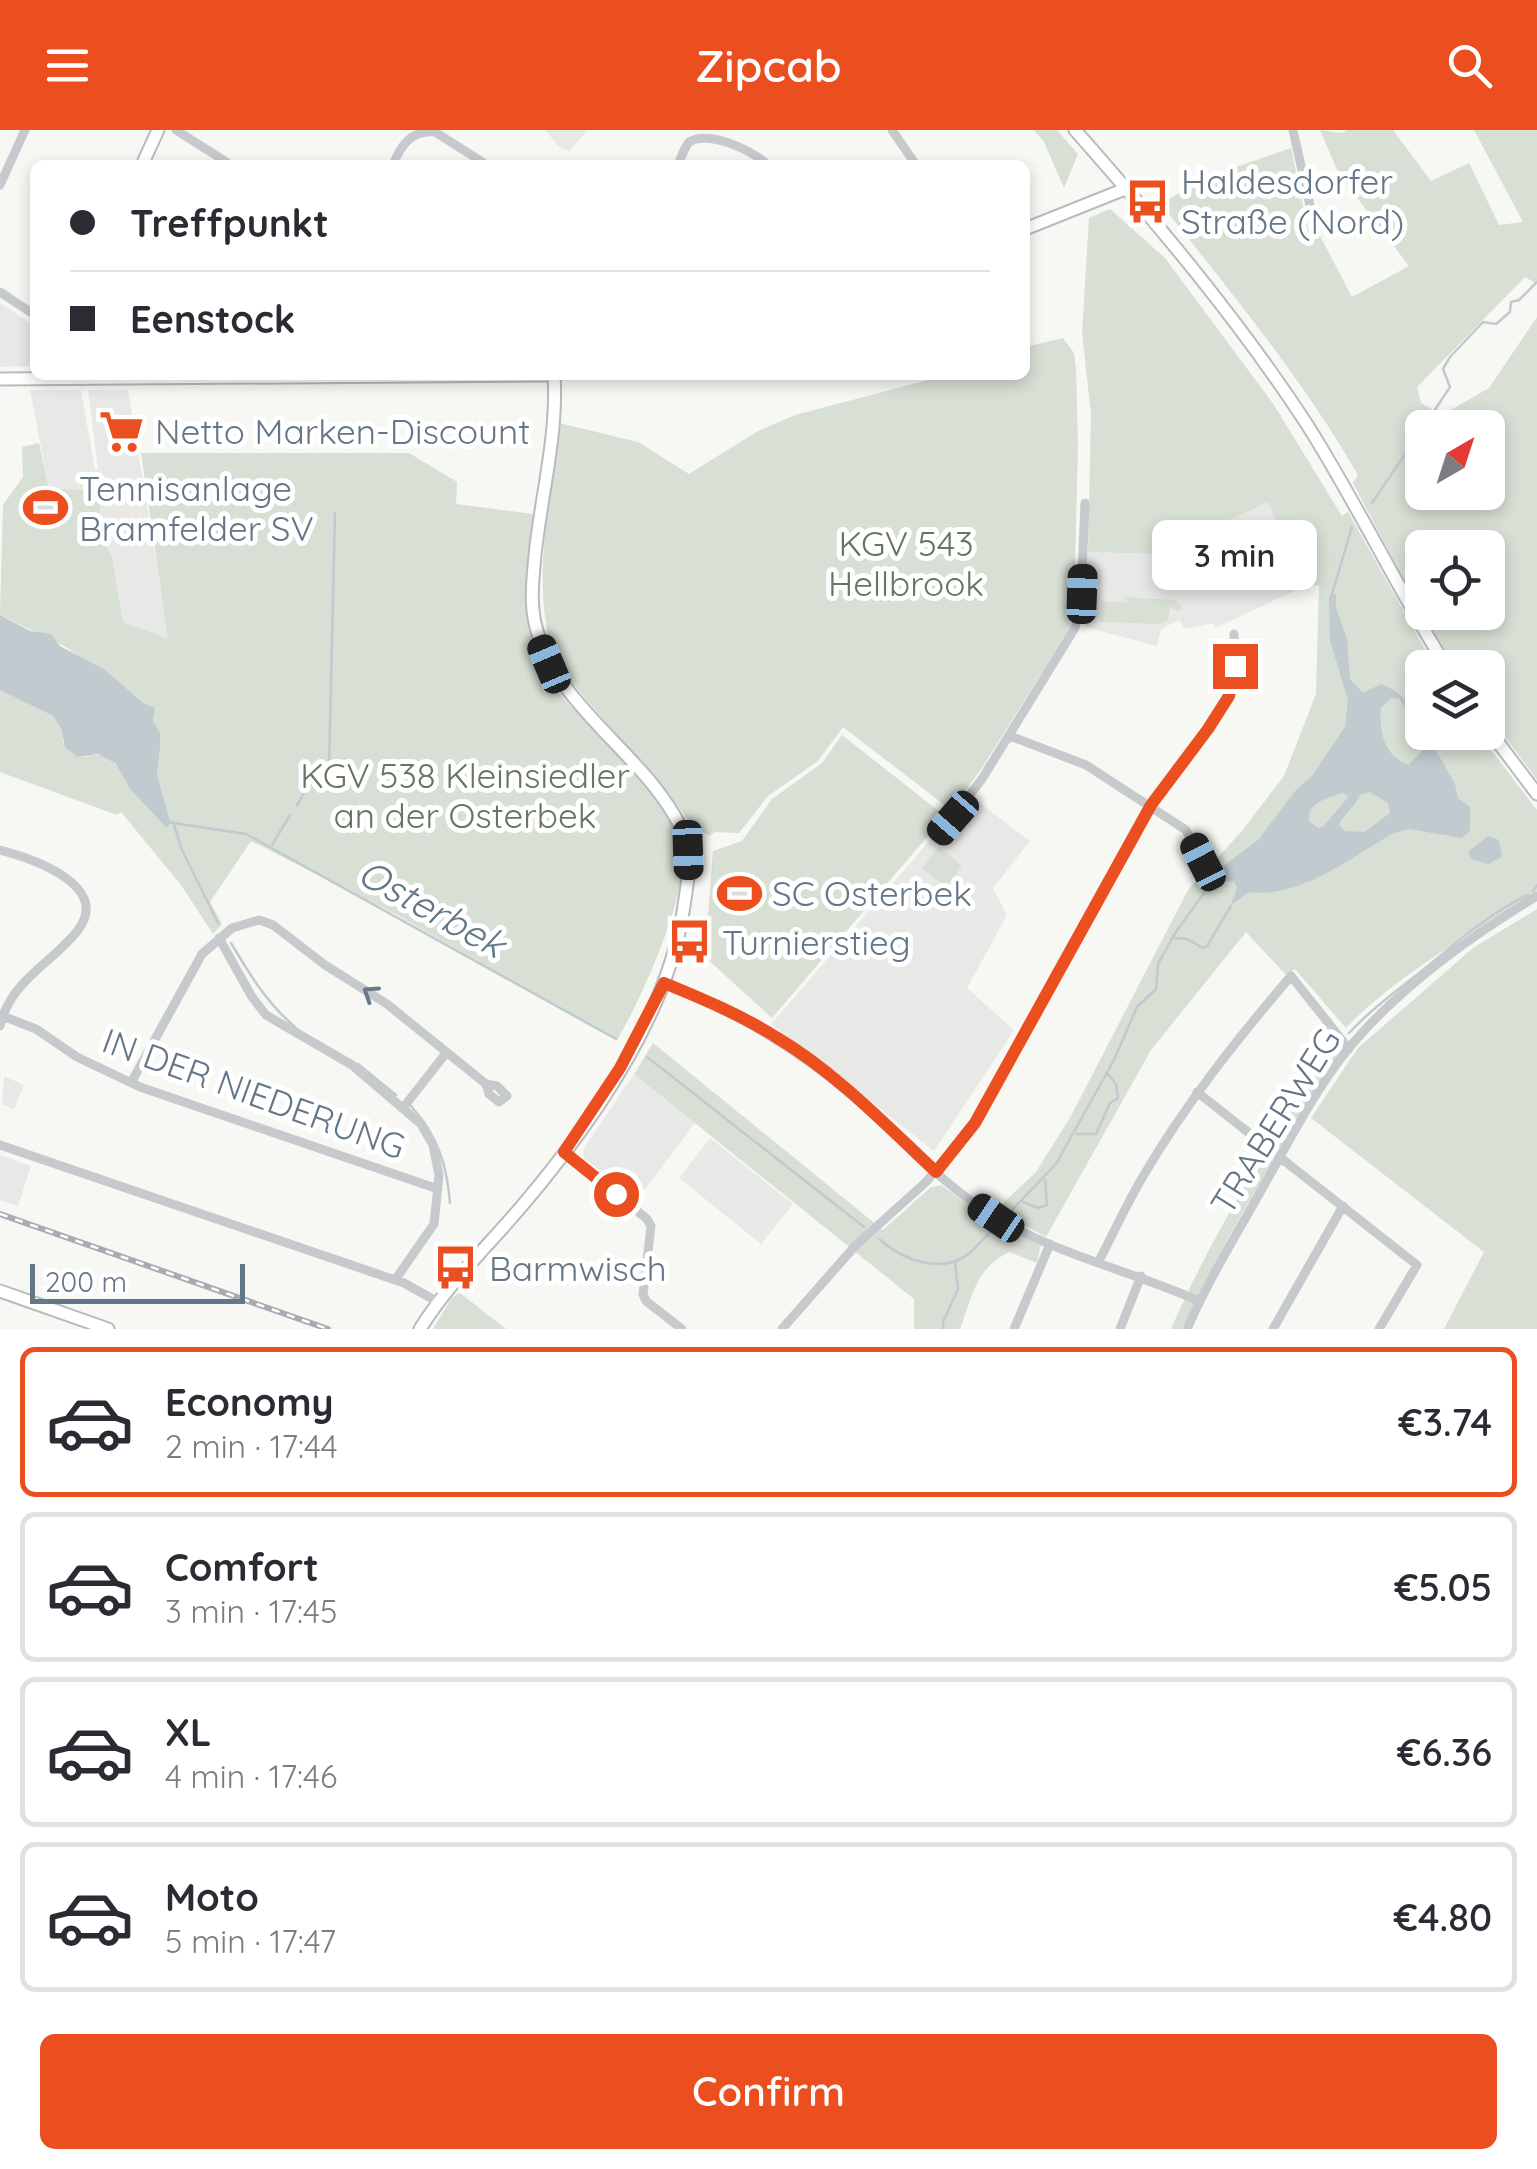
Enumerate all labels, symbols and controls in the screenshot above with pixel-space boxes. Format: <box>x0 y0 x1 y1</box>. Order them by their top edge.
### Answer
text: Zipcab <box>695 37 842 93</box>
icon: menu <box>40 38 95 93</box>
icon: search <box>1442 38 1497 93</box>
place label: Haldesdorfer Straße (Nord) <box>1181 159 1404 243</box>
bus stop icon: Haldesdorfer Straße (Nord) <box>1124 177 1172 225</box>
text: Treffpunkt <box>130 199 329 247</box>
text: Eenstock <box>130 295 295 343</box>
supermarket icon: Netto Marken-Discount <box>98 407 146 455</box>
place label: Netto Marken-Discount <box>155 409 530 453</box>
north arrow <box>1405 410 1505 510</box>
map controls <box>1405 410 1505 750</box>
place label: Tennisanlage Bramfelder SV <box>79 466 314 550</box>
sports icon: Tennisanlage Bramfelder SV <box>22 484 70 532</box>
park label: KGV 543 Hellbrook <box>828 521 984 605</box>
callout: 3 min <box>1152 521 1318 591</box>
button: locate <box>1405 530 1505 630</box>
text: 3 min <box>1194 535 1275 575</box>
car <box>1066 563 1098 625</box>
car <box>523 631 575 697</box>
route end <box>1213 644 1258 689</box>
button: layers <box>1405 650 1505 750</box>
park label: KGV 538 Kleinsiedler an der Osterbek <box>300 753 630 837</box>
car <box>922 786 984 850</box>
car <box>672 819 704 881</box>
car <box>1176 828 1230 896</box>
water label: Osterbek <box>350 848 517 970</box>
sports icon: SC Osterbek <box>715 869 763 917</box>
place label: SC Osterbek <box>772 871 972 915</box>
bus stop icon: Turnierstieg <box>665 918 713 966</box>
place label: Turnierstieg <box>722 920 911 964</box>
one-way arrow <box>362 986 380 1005</box>
street label: IN DER NIEDERUNG <box>97 1018 411 1168</box>
street label: TRABERWEG <box>1200 1020 1350 1222</box>
route start <box>594 1172 639 1217</box>
car <box>963 1189 1029 1247</box>
bus stop icon: Barmwisch <box>432 1244 480 1292</box>
place label: Barmwisch <box>489 1246 667 1290</box>
scale bar <box>30 1259 245 1304</box>
text: 200 m <box>45 1264 127 1299</box>
icon: car <box>45 1377 135 1467</box>
text: Economy <box>165 1378 334 1426</box>
text: €3.74 <box>1398 1398 1492 1446</box>
text: 2 min · 17:44 <box>165 1426 338 1466</box>
icon: car <box>45 1542 135 1632</box>
text: Comfort <box>165 1543 319 1591</box>
text: €5.05 <box>1394 1563 1492 1611</box>
text: 3 min · 17:45 <box>165 1591 338 1631</box>
icon: car <box>45 1707 135 1797</box>
text: XL <box>165 1708 211 1756</box>
text: €6.36 <box>1397 1728 1492 1776</box>
text: 4 min · 17:46 <box>165 1756 337 1796</box>
icon: car <box>45 1872 135 1962</box>
text: Moto <box>165 1873 259 1921</box>
text: €4.80 <box>1394 1893 1492 1941</box>
text: 5 min · 17:47 <box>165 1921 336 1961</box>
button: Confirm <box>40 2034 1497 2149</box>

